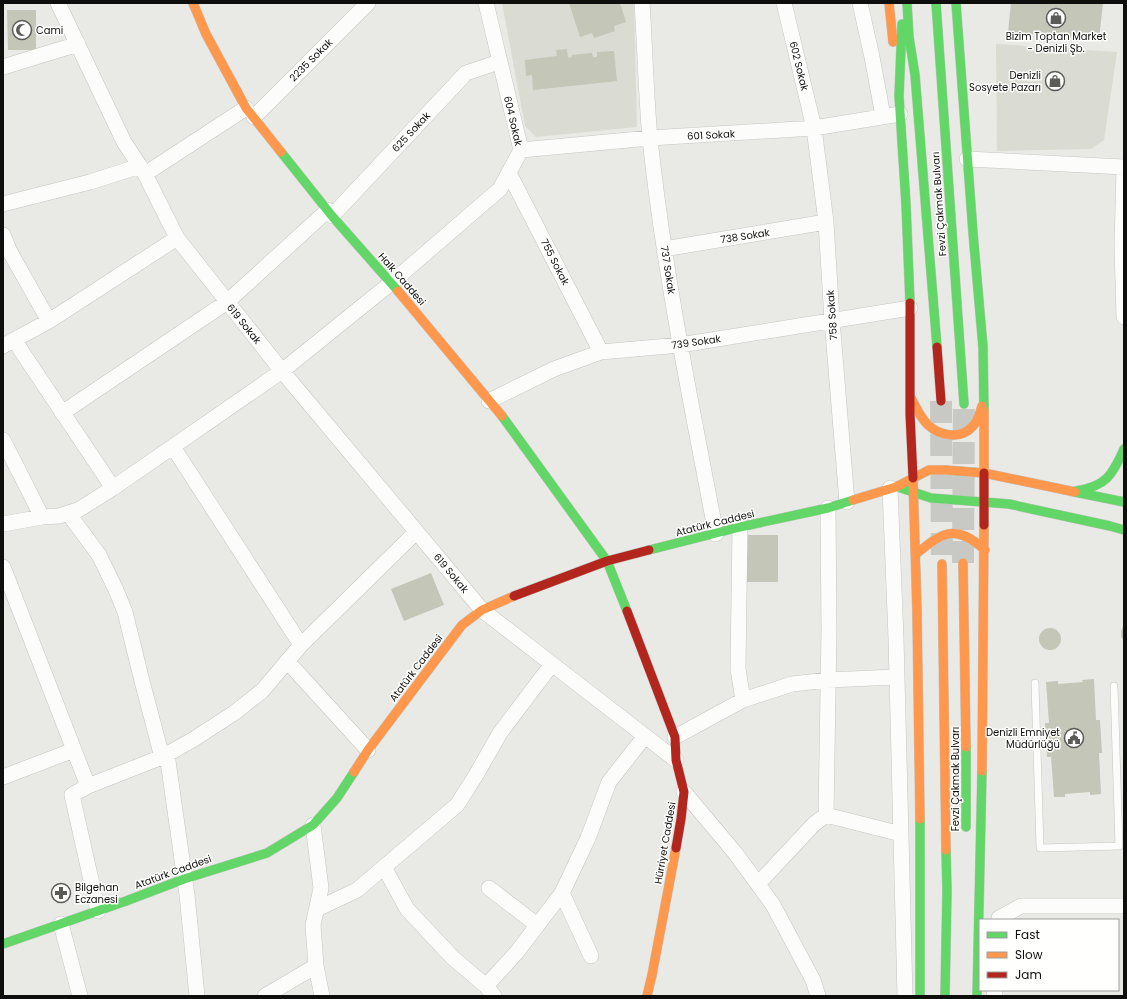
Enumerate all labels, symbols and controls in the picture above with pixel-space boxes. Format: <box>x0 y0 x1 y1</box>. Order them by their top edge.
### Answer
shop icon: Bizim Toptan Market - Denizli Şb. <box>1045 7 1067 29</box>
mosque icon: Cami <box>11 19 33 41</box>
place label: Cami <box>36 23 63 38</box>
place label: Bizim Toptan Market - Denizli Şb. <box>1006 29 1107 56</box>
street label: 2235 Sokak <box>286 34 337 85</box>
street label: 602 Sokak <box>786 40 813 93</box>
place label: Denizli Sosyete Pazarı <box>969 68 1041 95</box>
shop icon: Denizli Sosyete Pazarı <box>1044 70 1066 92</box>
street label: 604 Sokak <box>500 95 526 148</box>
street label: 625 Sokak <box>388 108 434 156</box>
street label: 601 Sokak <box>687 126 736 144</box>
street label: Fevzi Çakmak Bulvarı <box>928 151 950 257</box>
street label: 738 Sokak <box>719 225 772 247</box>
street label: 755 Sokak <box>537 236 573 288</box>
street label: 737 Sokak <box>657 245 679 296</box>
street label: Halk Caddesi <box>375 249 429 309</box>
street label: 758 Sokak <box>823 289 841 340</box>
street label: 619 Sokak <box>223 301 265 348</box>
street label: 739 Sokak <box>670 331 722 353</box>
street label: Atatürk Caddesi <box>674 506 756 540</box>
street label: 619 Sokak <box>430 550 473 597</box>
street label: Atatürk Caddesi <box>386 631 446 705</box>
place label: Denizli Emniyet Müdürlüğü <box>986 725 1060 752</box>
street label: Fevzi Çakmak Bulvarı <box>948 727 963 831</box>
public building icon: Denizli Emniyet Müdürlüğü <box>1063 727 1085 749</box>
street label: Hürriyet Caddesi <box>650 801 680 885</box>
street label: Atatürk Caddesi <box>133 851 213 893</box>
place label: Bilgehan Eczanesi <box>75 880 119 907</box>
pharmacy icon: Bilgehan Eczanesi <box>50 882 72 904</box>
legend <box>979 919 1119 991</box>
text: Fast <box>1015 926 1040 943</box>
text: Slow <box>1015 946 1043 963</box>
text: Jam <box>1015 966 1042 983</box>

